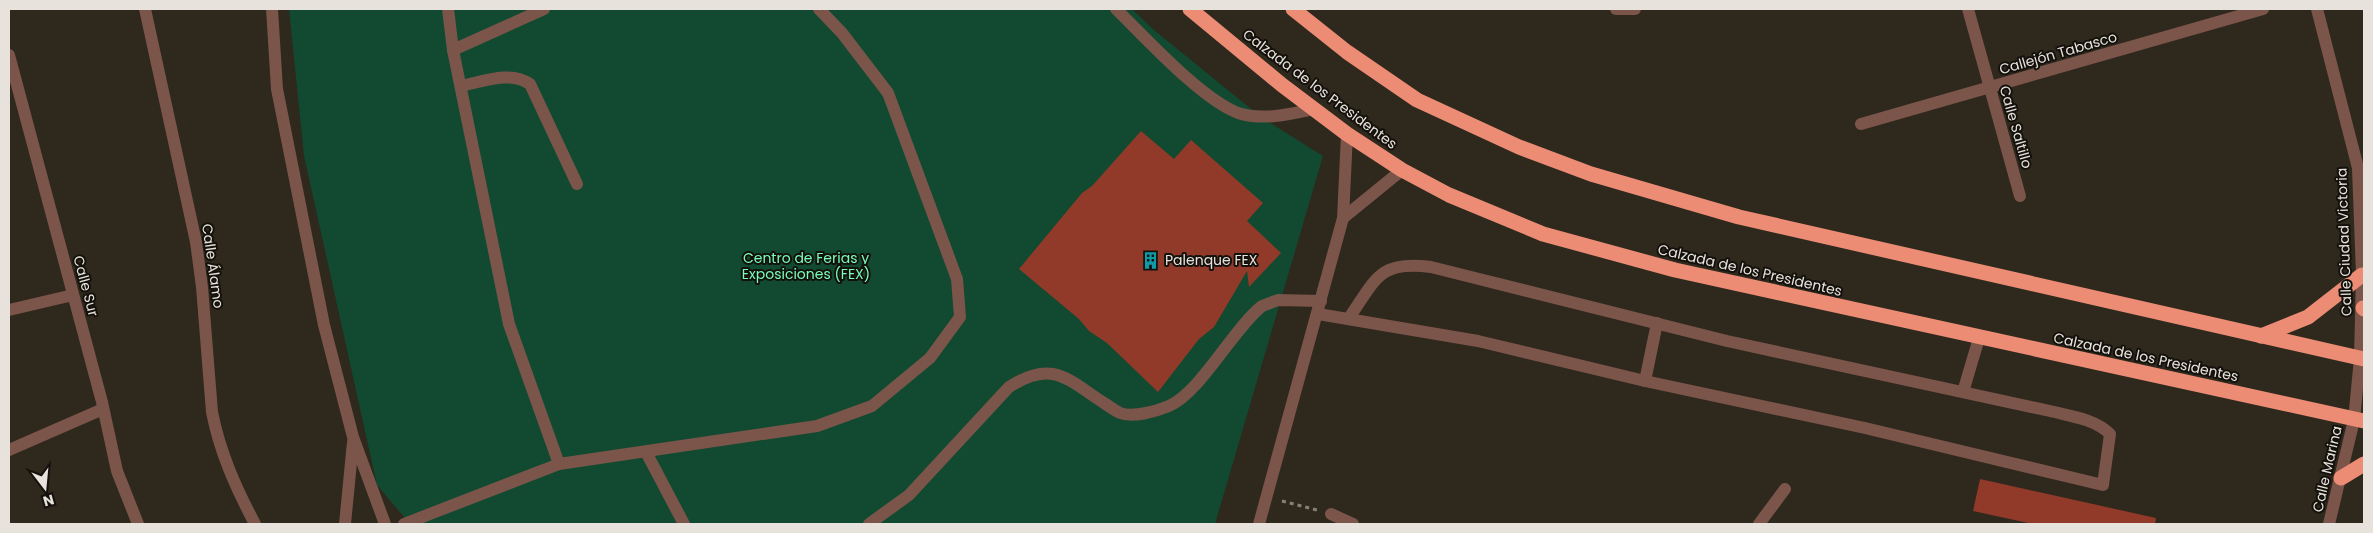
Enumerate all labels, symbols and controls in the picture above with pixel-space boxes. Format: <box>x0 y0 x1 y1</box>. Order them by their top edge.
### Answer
street label: Calzada de los Presidentes <box>1239 24 1401 154</box>
street label: Callejón Tabasco <box>1997 27 2119 79</box>
street label: Calle Saltillo <box>1995 83 2037 171</box>
street label: Calle Ciudad Victoria <box>2331 167 2357 317</box>
street label: Calle Álamo <box>197 222 229 310</box>
street label: Calzada de los Presidentes <box>1656 239 1844 301</box>
park label: Centro de Ferias y Exposiciones (FEX) <box>742 248 870 284</box>
building icon: Palenque FEX <box>1141 250 1161 270</box>
place label: Palenque FEX <box>1165 250 1258 270</box>
street label: Calle Sur <box>68 253 104 319</box>
street label: Calzada de los Presidentes <box>2052 328 2240 386</box>
street label: Calle Marina <box>2307 424 2347 514</box>
north arrow <box>20 463 70 513</box>
text: N <box>41 489 56 512</box>

